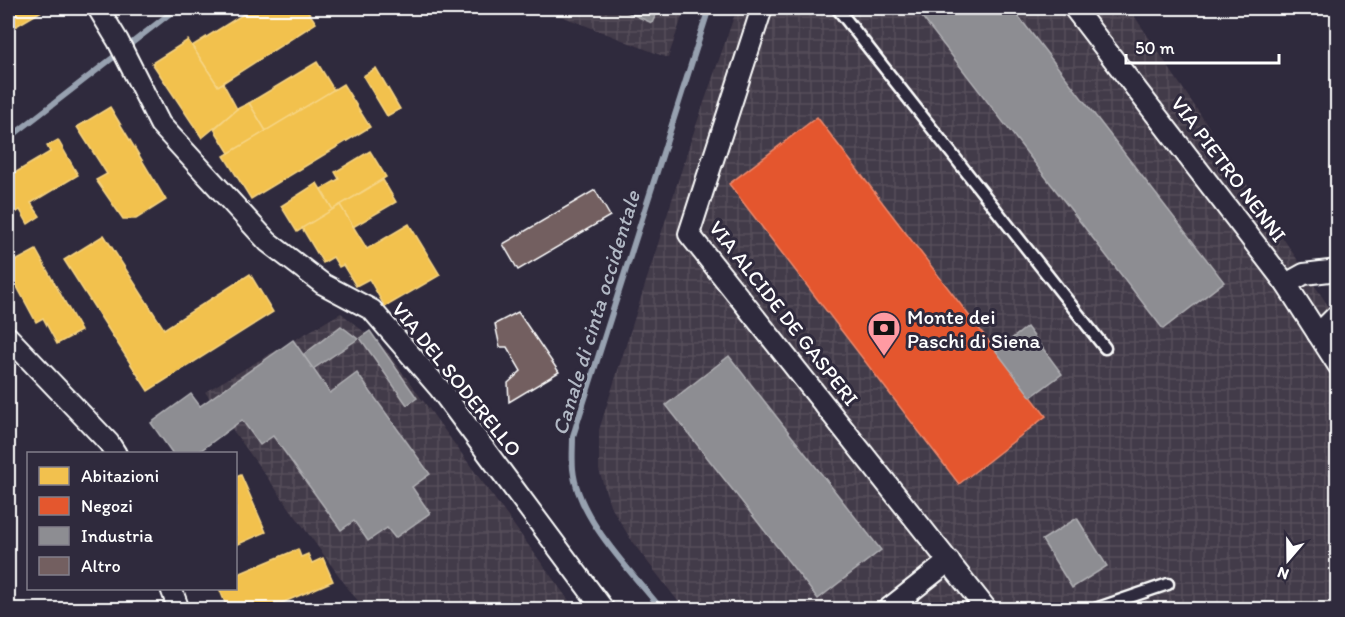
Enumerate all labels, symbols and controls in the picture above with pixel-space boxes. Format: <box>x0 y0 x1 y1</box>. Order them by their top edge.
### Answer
scale bar <box>1126 27 1279 65</box>
text: 50 m <box>1135 37 1175 59</box>
street label: VIA PIETRO NENNI <box>1166 91 1292 247</box>
water label: Canale di cinta occidentale <box>546 186 647 438</box>
street label: VIA ALCIDE DE GASPERI <box>704 215 864 411</box>
street label: VIA DEL SODERELLO <box>387 297 527 461</box>
place label: Monte dei Paschi di Siena <box>907 304 1040 353</box>
bank icon: Monte dei Paschi di Siena <box>866 310 902 357</box>
legend <box>27 452 237 590</box>
text: Abitazioni <box>81 465 159 487</box>
text: Negozi <box>81 495 133 517</box>
text: Industria <box>81 525 154 547</box>
north arrow <box>1258 530 1318 590</box>
text: Altro <box>81 555 121 577</box>
text: N <box>1275 563 1291 584</box>

